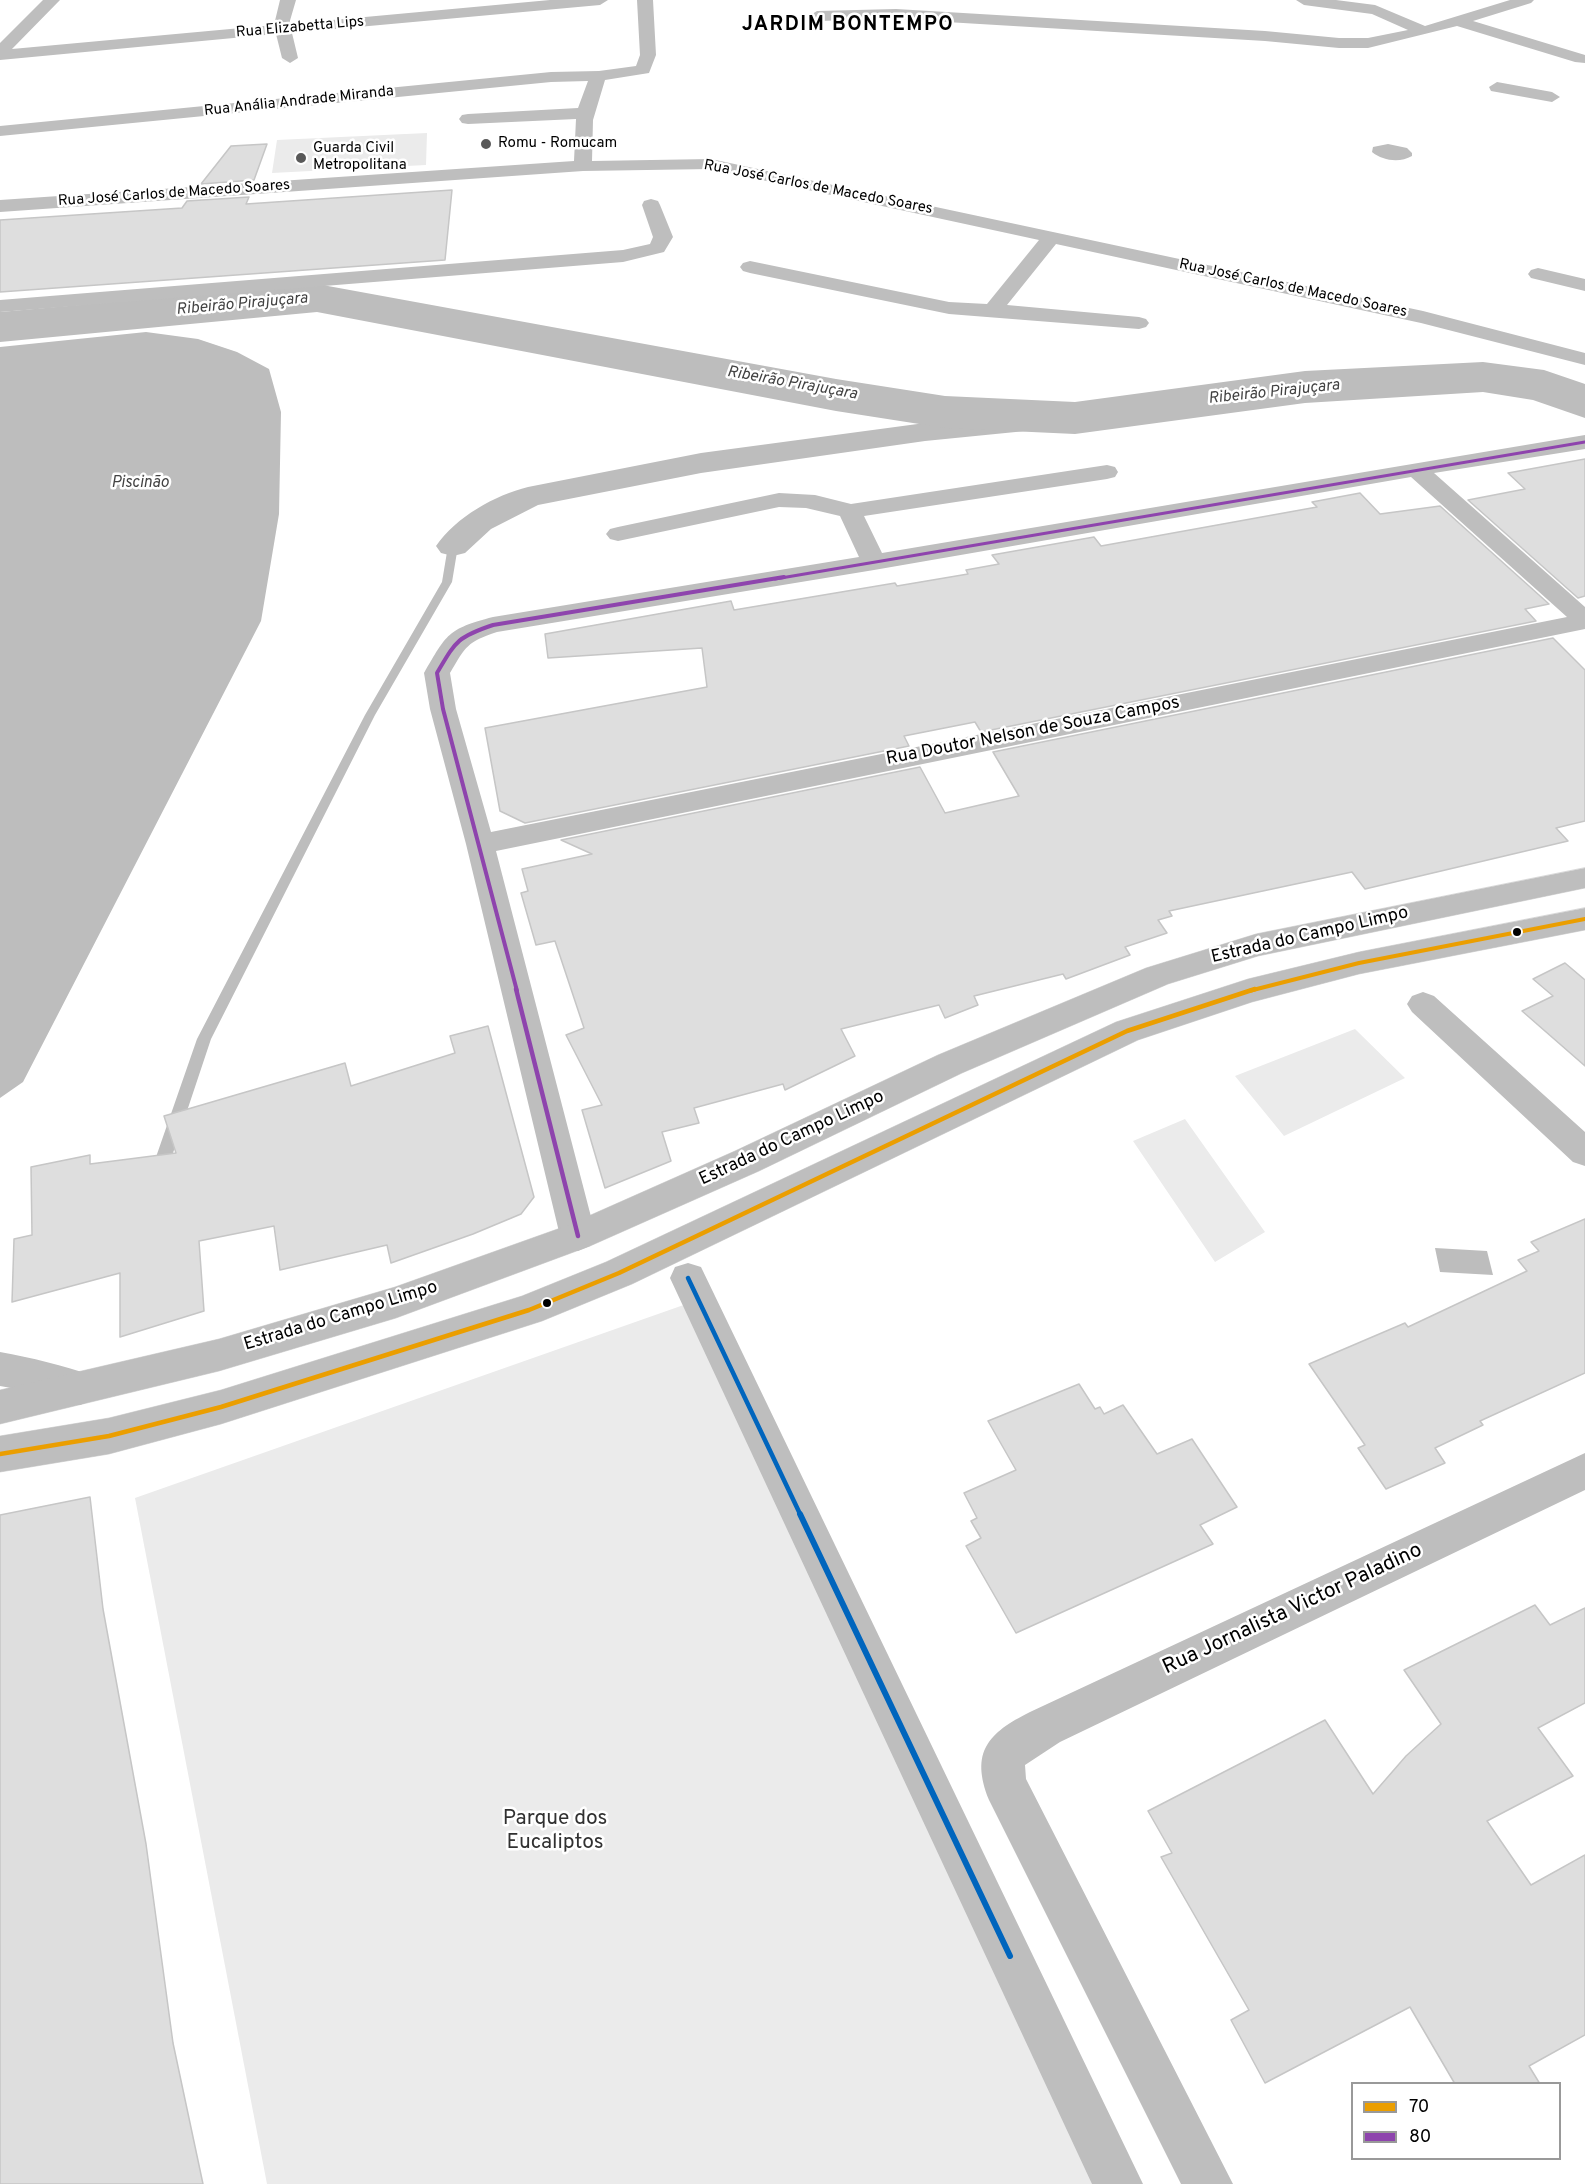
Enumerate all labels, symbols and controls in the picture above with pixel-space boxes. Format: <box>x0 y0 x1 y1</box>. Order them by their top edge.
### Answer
street label: Rua Elizabetta Lips <box>235 13 365 43</box>
district label: JARDIM BONTEMPO <box>742 14 954 38</box>
street label: Rua Anália Andrade Miranda <box>203 83 395 121</box>
place label: Romu - Romucam <box>498 135 617 153</box>
marker: Romu - Romucam <box>479 137 493 151</box>
place label: Guarda Civil Metropolitana <box>313 140 407 175</box>
marker: Guarda Civil Metropolitana <box>294 151 308 165</box>
street label: Rua José Carlos de Macedo Soares <box>702 157 934 219</box>
street label: Rua José Carlos de Macedo Soares <box>57 177 291 211</box>
street label: Rua José Carlos de Macedo Soares <box>1177 256 1409 322</box>
water label: Ribeirão Pirajuçara <box>175 290 309 320</box>
water label: Ribeirão Pirajuçara <box>725 363 859 405</box>
water label: Ribeirão Pirajuçara <box>1207 377 1341 409</box>
water label: Piscinão <box>111 474 169 494</box>
street label: Rua Doutor Nelson de Souza Campos <box>884 693 1182 771</box>
street label: Estrada do Campo Limpo <box>1209 903 1411 969</box>
unlabelled marker <box>1511 926 1523 938</box>
street label: Estrada do Campo Limpo <box>696 1087 888 1191</box>
street label: Estrada do Campo Limpo <box>241 1277 441 1357</box>
unlabelled marker <box>541 1297 553 1309</box>
street label: Rua Jornalista Victor Paladino <box>1159 1539 1427 1681</box>
park label: Parque dos Eucaliptos <box>503 1807 607 1857</box>
legend <box>1351 2082 1561 2160</box>
text: 70 <box>1409 2096 1429 2119</box>
text: 80 <box>1409 2126 1431 2149</box>

